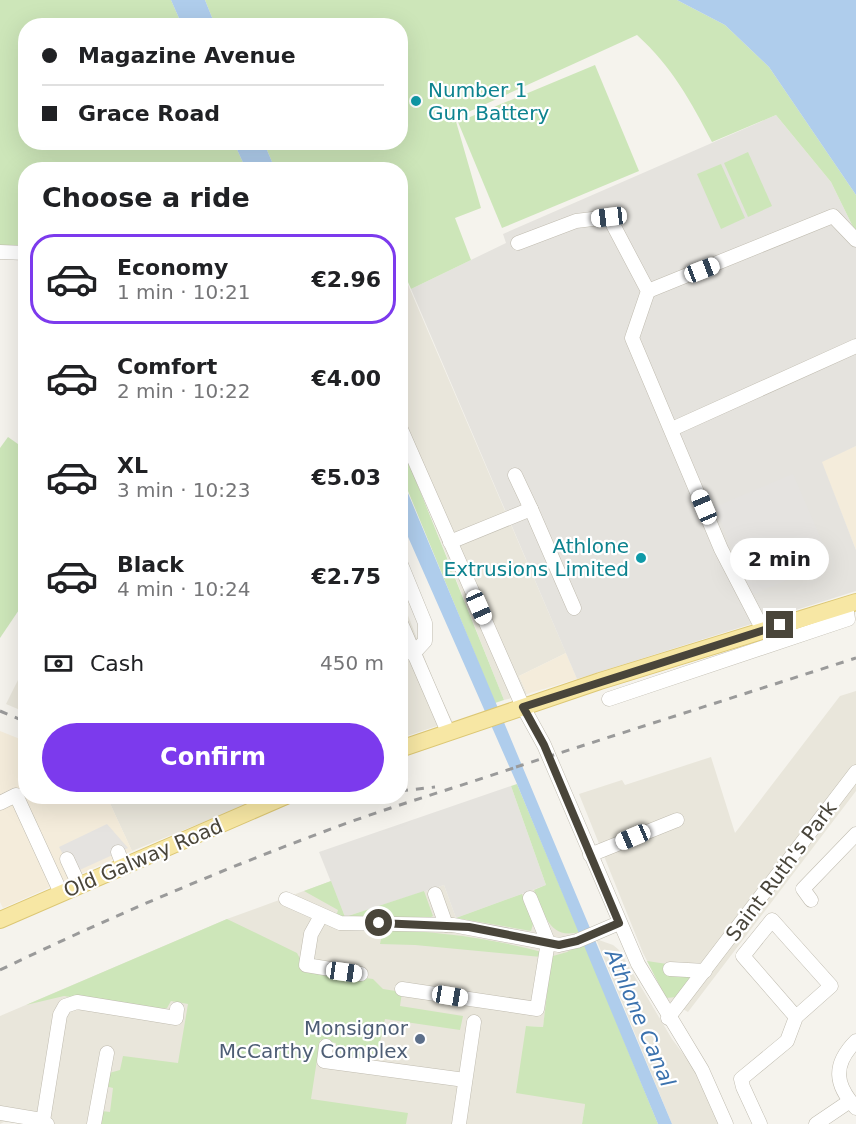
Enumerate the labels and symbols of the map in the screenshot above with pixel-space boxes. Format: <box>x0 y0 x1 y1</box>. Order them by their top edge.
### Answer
place label: Number 1 Gun Battery <box>428 78 549 125</box>
marker: Number 1 Gun Battery <box>409 94 423 108</box>
car <box>590 206 628 228</box>
car <box>682 255 722 285</box>
car <box>689 487 719 527</box>
place label: Athlone Extrusions Limited <box>444 534 629 581</box>
callout: 2 min <box>730 538 830 580</box>
marker: Athlone Extrusions Limited <box>634 551 648 565</box>
car <box>463 587 495 627</box>
route end <box>766 611 793 638</box>
street label: Saint Ruth's Park <box>721 796 842 946</box>
street label: Old Galway Road <box>60 814 226 902</box>
car <box>613 822 653 852</box>
route start <box>365 909 392 936</box>
water label: Athlone Canal <box>599 944 680 1091</box>
car <box>325 961 363 983</box>
car <box>431 984 469 1008</box>
place label: Monsignor McCarthy Complex <box>219 1016 409 1063</box>
marker: Monsignor McCarthy Complex <box>413 1032 427 1046</box>

